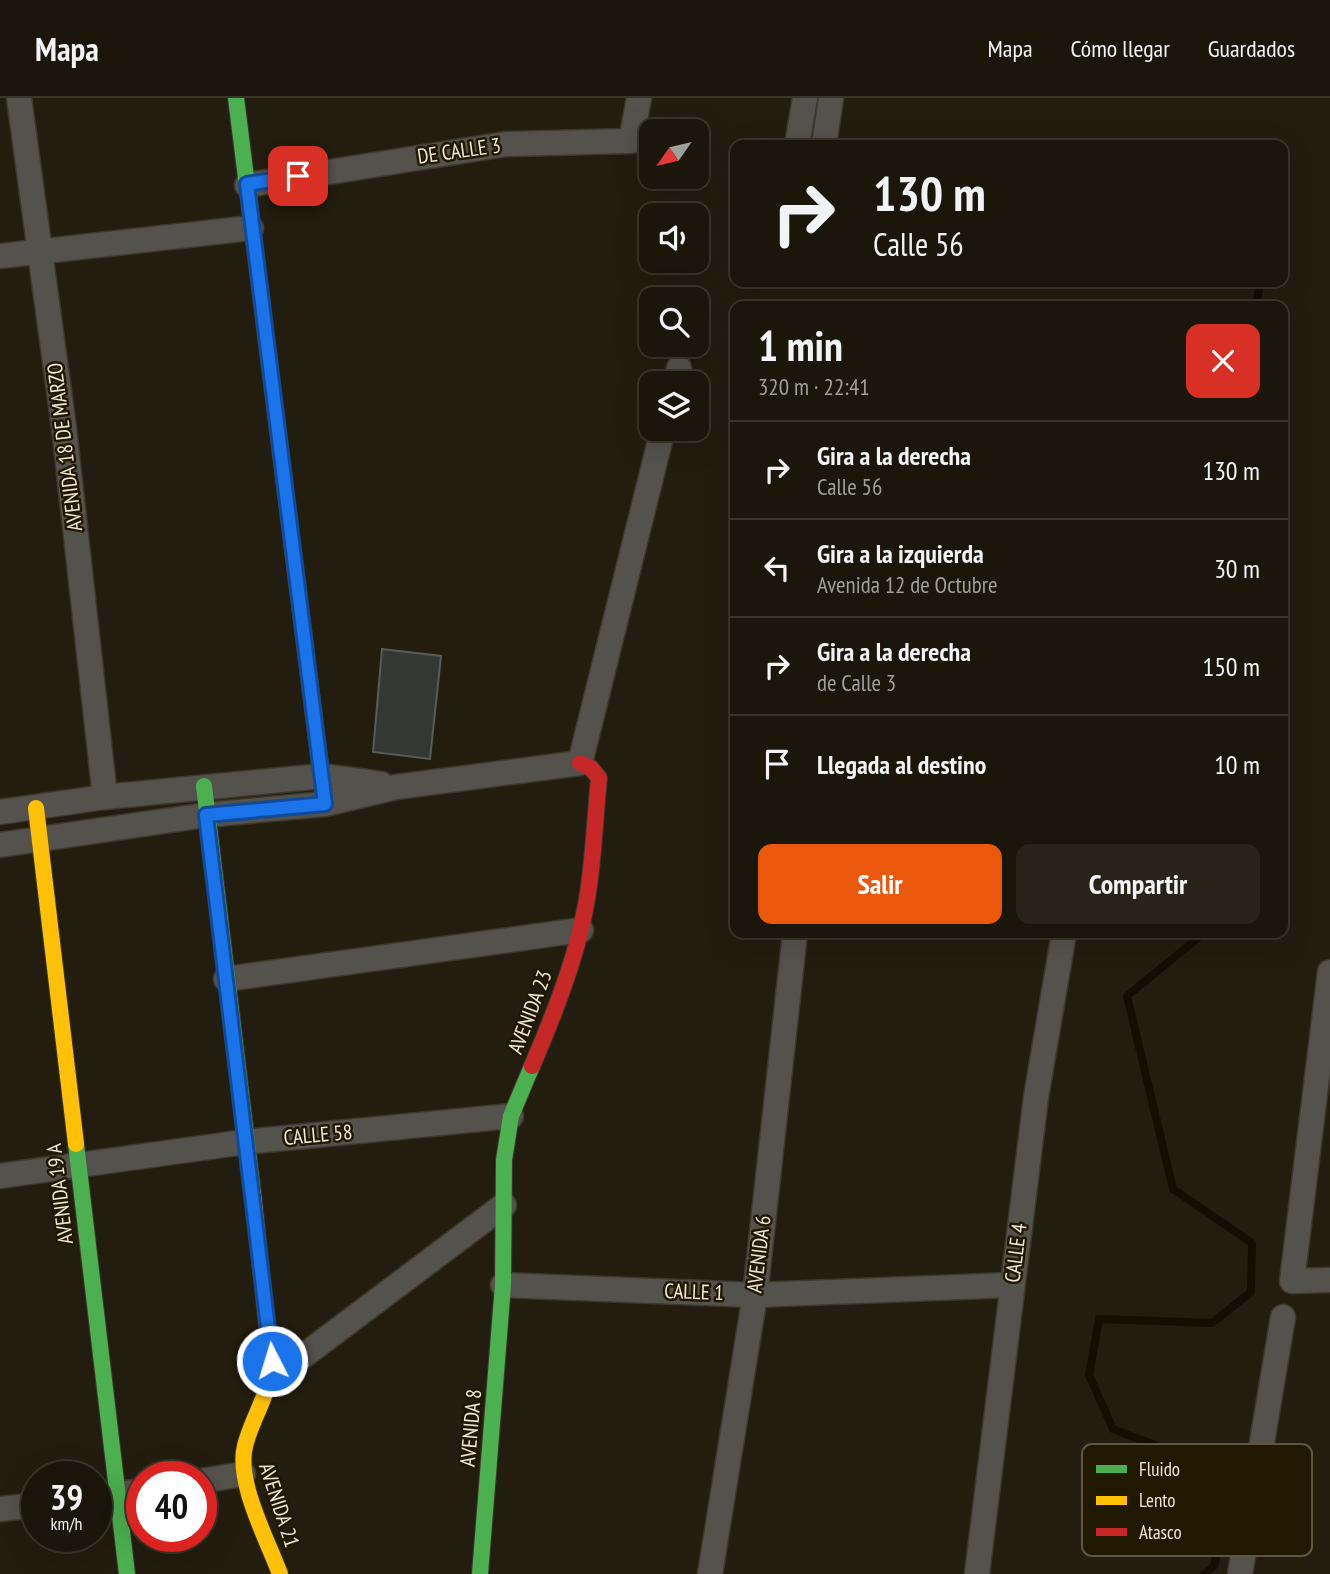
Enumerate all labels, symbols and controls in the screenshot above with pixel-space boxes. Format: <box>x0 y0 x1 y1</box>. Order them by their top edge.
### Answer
text: Mapa <box>35 27 99 70</box>
text: Mapa <box>988 33 1033 64</box>
text: Cómo llegar <box>1071 33 1170 64</box>
text: Guardados <box>1208 33 1295 64</box>
north arrow <box>639 119 709 189</box>
map controls <box>639 119 709 441</box>
street label: DE CALLE 3 <box>416 131 502 170</box>
pin <box>268 146 328 206</box>
icon: arrive <box>279 157 317 195</box>
text: 130 m <box>873 161 986 225</box>
icon: right <box>758 168 849 259</box>
button: sound <box>639 203 709 273</box>
text: Calle 56 <box>873 223 964 265</box>
button: search <box>639 287 709 357</box>
text: 1 min <box>758 318 843 373</box>
button: close <box>1186 324 1260 398</box>
street label: AVENIDA 18 DE MARZO <box>41 361 88 533</box>
button: layers <box>639 371 709 441</box>
text: 320 m · 22:41 <box>758 372 870 401</box>
text: Gira a la derecha <box>817 439 971 472</box>
icon: right <box>758 451 796 489</box>
text: 130 m <box>1202 454 1260 487</box>
text: Calle 56 <box>817 472 882 501</box>
text: Gira a la izquierda <box>817 537 984 570</box>
icon: left <box>758 549 796 587</box>
text: 30 m <box>1214 552 1260 585</box>
text: Avenida 12 de Octubre <box>817 570 998 599</box>
text: Gira a la derecha <box>817 635 971 668</box>
icon: right <box>758 647 796 685</box>
text: 150 m <box>1202 650 1260 683</box>
text: de Calle 3 <box>817 668 896 697</box>
icon: arrive <box>758 745 796 783</box>
text: Llegada al destino <box>817 748 986 781</box>
text: 10 m <box>1214 748 1260 781</box>
button: Salir <box>758 844 1002 924</box>
button: Compartir <box>1016 844 1260 924</box>
street label: AVENIDA 23 <box>501 966 558 1057</box>
street label: CALLE 58 <box>282 1118 353 1151</box>
street label: AVENIDA 19 A <box>40 1142 79 1246</box>
street label: AVENIDA 6 <box>740 1214 777 1294</box>
street label: CALLE 4 <box>998 1221 1033 1284</box>
street label: CALLE 1 <box>664 1277 724 1306</box>
position arrow <box>235 1324 309 1398</box>
street label: AVENIDA 8 <box>454 1388 487 1468</box>
legend <box>1082 1444 1312 1556</box>
text: Fluido <box>1139 1457 1180 1481</box>
street label: AVENIDA 21 <box>253 1459 306 1550</box>
speed limit sign: 40 <box>126 1461 217 1552</box>
text: 39 <box>50 1474 83 1520</box>
text: Lento <box>1139 1488 1176 1512</box>
text: km/h <box>51 1512 82 1535</box>
text: Atasco <box>1139 1520 1182 1544</box>

